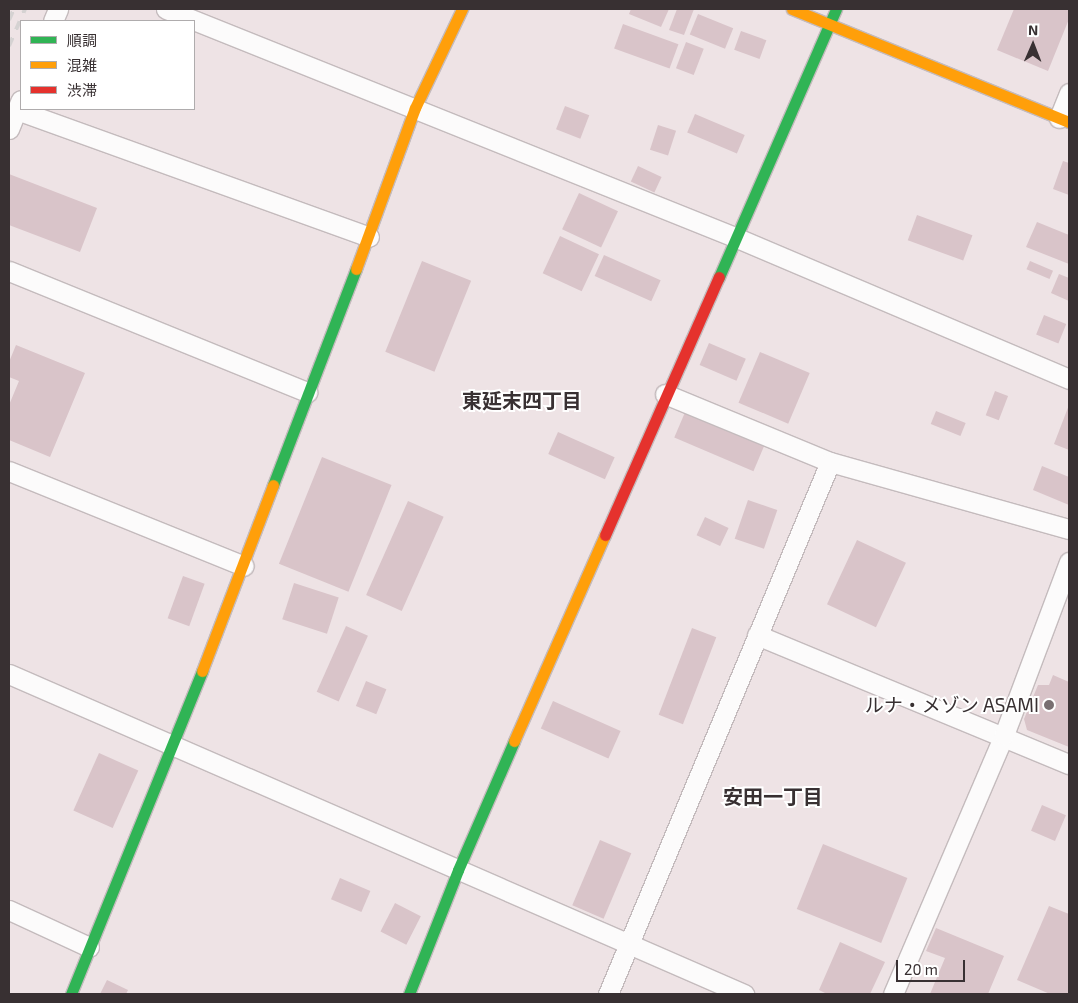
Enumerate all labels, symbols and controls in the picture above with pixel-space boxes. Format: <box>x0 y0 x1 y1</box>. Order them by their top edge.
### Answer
legend <box>20 20 195 110</box>
north arrow <box>1008 20 1058 70</box>
text: N <box>1028 21 1038 38</box>
text: 順調 <box>67 31 97 49</box>
text: 混雑 <box>67 56 97 74</box>
text: 渋滞 <box>67 81 97 99</box>
district label: 東延末四丁目 <box>462 388 582 412</box>
place label: ルナ・メゾン ASAMI <box>865 694 1039 716</box>
marker: ルナ・メゾン ASAMI <box>1043 699 1055 711</box>
district label: 安田一丁目 <box>723 784 823 808</box>
scale bar <box>898 950 967 982</box>
text: 20 m <box>904 960 938 978</box>

